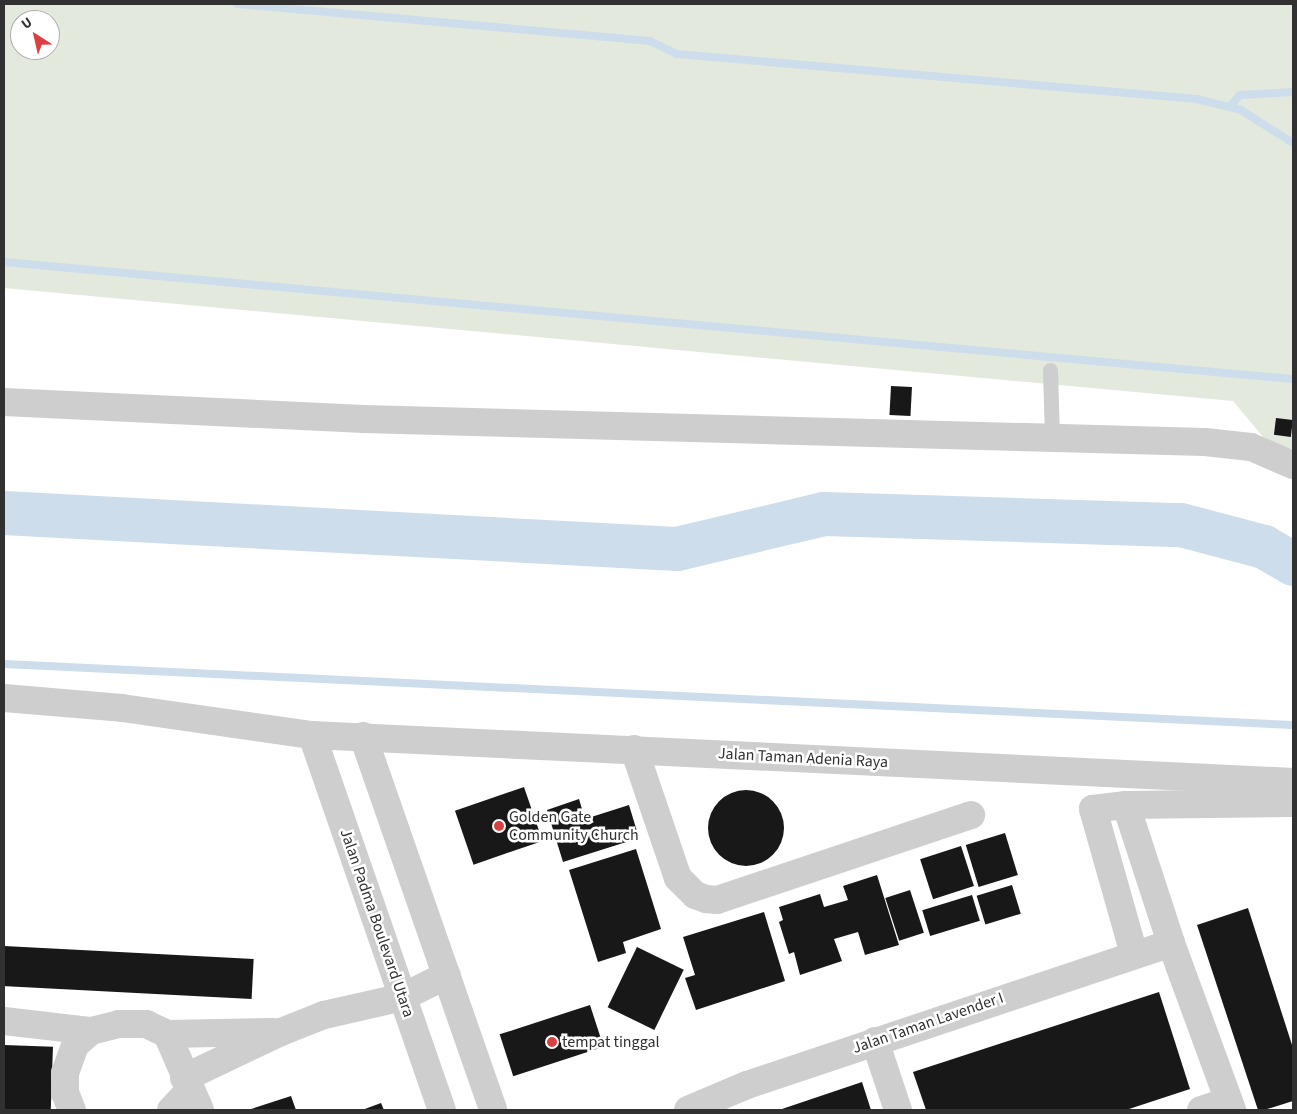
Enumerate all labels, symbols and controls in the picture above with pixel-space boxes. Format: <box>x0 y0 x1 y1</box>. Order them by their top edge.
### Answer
north arrow <box>10 10 60 60</box>
text: U <box>17 13 37 34</box>
street label: Jalan Taman Adenia Raya <box>717 744 889 772</box>
place label: Golden Gate Community Church <box>509 807 639 845</box>
marker: Golden Gate Community Church <box>493 820 505 832</box>
street label: Jalan Padma Boulevard Utara <box>336 826 418 1020</box>
street label: Jalan Taman Lavender I <box>850 988 1006 1058</box>
place label: tempat tinggal <box>562 1032 660 1052</box>
marker: tempat tinggal <box>546 1036 558 1048</box>

